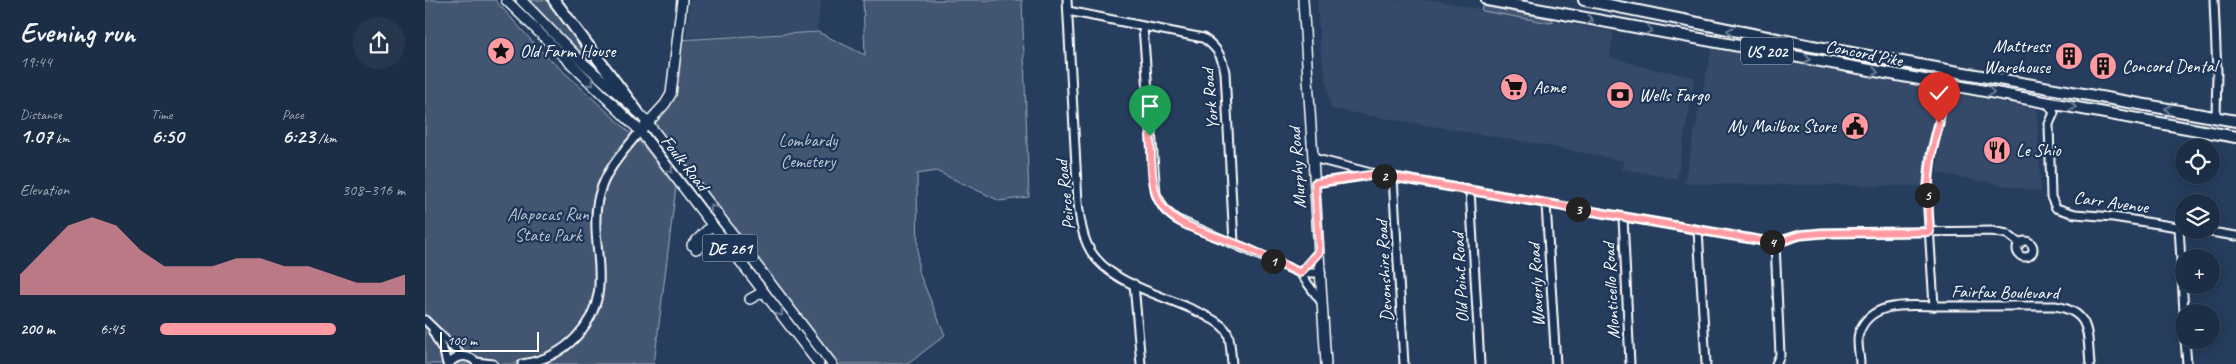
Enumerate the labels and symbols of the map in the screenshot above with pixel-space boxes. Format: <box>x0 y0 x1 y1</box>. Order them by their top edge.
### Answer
one-way arrow <box>1585 14 1594 24</box>
one-way arrow <box>1645 25 1654 35</box>
one-way arrow <box>1725 26 1734 36</box>
street label: Concord Pike <box>1824 35 1905 71</box>
place label: Mattress Warehouse <box>1984 35 2052 78</box>
place icon: Old Farm House <box>486 36 516 66</box>
road number: US 202 <box>1741 37 1793 64</box>
place label: Old Farm House <box>520 40 616 62</box>
building icon: Mattress Warehouse <box>2054 41 2084 71</box>
building icon: Concord Dental <box>2088 51 2118 81</box>
one-way arrow <box>1803 53 1812 63</box>
place label: Concord Dental <box>2122 55 2220 77</box>
street label: York Road <box>1196 64 1224 131</box>
one-way arrow <box>1871 66 1879 76</box>
supermarket icon: Acme <box>1499 72 1529 102</box>
pin <box>1918 72 1960 123</box>
place label: Acme <box>1533 76 1566 98</box>
one-way arrow <box>585 77 594 86</box>
bank icon: Wells Fargo <box>1605 80 1635 110</box>
place label: Wells Fargo <box>1639 84 1711 106</box>
pin <box>1129 85 1171 136</box>
one-way arrow <box>1986 86 1995 96</box>
one-way arrow <box>2068 101 2077 111</box>
one-way arrow <box>2164 104 2173 114</box>
public building icon: My Mailbox Store <box>1840 111 1870 141</box>
place label: My Mailbox Store <box>1727 115 1837 137</box>
street label: Murphy Road <box>1283 124 1311 209</box>
park label: Lombardy Cemetery <box>779 129 839 172</box>
street label: Foulk Road <box>656 131 715 198</box>
restaurant icon: Le Shio <box>1982 135 2012 165</box>
place label: Le Shio <box>2016 139 2062 161</box>
street label: Peirce Road <box>1050 156 1080 231</box>
one-way arrow <box>664 164 673 174</box>
pin: 2 <box>1371 164 1397 188</box>
pin: 5 <box>1915 182 1939 208</box>
street label: Carr Avenue <box>2072 186 2151 218</box>
pin: 3 <box>1565 196 1591 222</box>
park label: Alapocas Run State Park <box>507 203 590 246</box>
one-way arrow <box>710 205 718 214</box>
street label: Devonshire Road <box>1370 217 1398 322</box>
street label: Old Point Road <box>1447 230 1473 323</box>
pin: 4 <box>1759 230 1785 254</box>
road number: DE 261 <box>703 234 757 262</box>
street label: Monticello Road <box>1597 239 1625 340</box>
street label: Waverly Road <box>1523 240 1549 327</box>
pin: 1 <box>1261 248 1285 274</box>
street label: Fairfax Boulevard <box>1951 280 2062 304</box>
one-way arrow <box>774 307 782 316</box>
scale bar <box>440 329 539 352</box>

